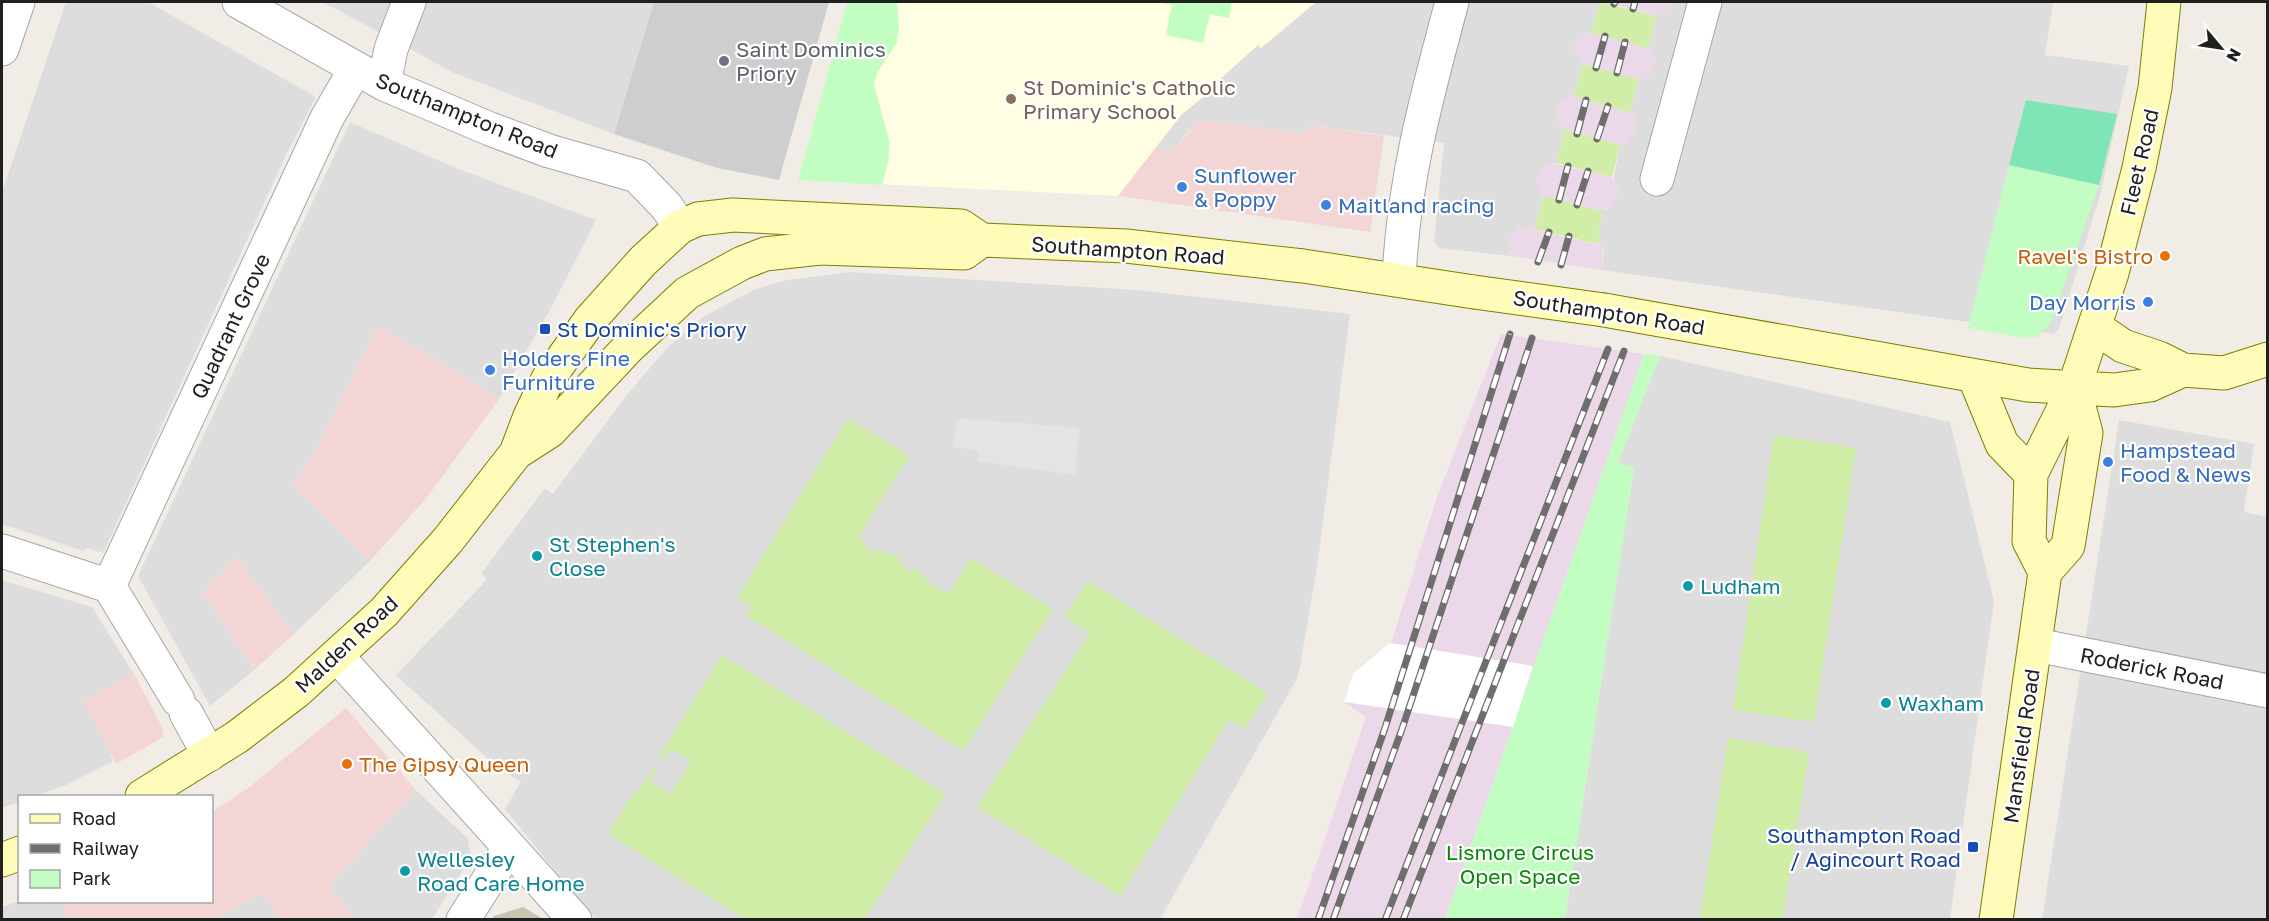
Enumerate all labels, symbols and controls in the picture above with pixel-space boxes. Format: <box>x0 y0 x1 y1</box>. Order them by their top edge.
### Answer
north arrow <box>2191 18 2251 78</box>
place label: Saint Dominics Priory <box>736 36 886 86</box>
text: N <box>2222 45 2246 65</box>
marker: Saint Dominics Priory <box>717 54 731 68</box>
street label: Southampton Road <box>372 67 562 163</box>
place label: St Dominic's Catholic Primary School <box>1023 74 1236 124</box>
marker: St Dominic's Catholic Primary School <box>1004 92 1018 106</box>
street label: Fleet Road <box>2114 106 2164 218</box>
place label: Sunflower & Poppy <box>1194 162 1297 212</box>
marker: Sunflower & Poppy <box>1175 180 1189 194</box>
place label: Maitland racing <box>1338 192 1494 218</box>
marker: Maitland racing <box>1319 198 1333 212</box>
street label: Southampton Road <box>1030 230 1226 270</box>
place label: Ravel's Bistro <box>2017 243 2153 269</box>
street label: Quadrant Grove <box>185 249 275 403</box>
marker: Ravel's Bistro <box>2158 249 2172 263</box>
street label: Southampton Road <box>1511 284 1707 340</box>
place label: Day Morris <box>2029 289 2136 315</box>
marker: Day Morris <box>2141 295 2155 309</box>
place label: St Dominic's Priory <box>557 316 747 342</box>
marker: St Dominic's Priory <box>538 322 552 336</box>
place label: Holders Fine Furniture <box>502 345 630 395</box>
marker: Holders Fine Furniture <box>483 363 497 377</box>
place label: Hampstead Food & News <box>2120 437 2251 487</box>
marker: Hampstead Food & News <box>2101 455 2115 469</box>
place label: St Stephen's Close <box>549 531 676 581</box>
marker: St Stephen's Close <box>530 549 544 563</box>
place label: Ludham <box>1700 573 1781 599</box>
marker: Ludham <box>1681 579 1695 593</box>
street label: Malden Road <box>289 590 403 698</box>
street label: Roderick Road <box>2078 641 2226 695</box>
street label: Mansfield Road <box>1997 667 2045 825</box>
place label: Waxham <box>1898 690 1984 716</box>
marker: Waxham <box>1879 696 1893 710</box>
place label: The Gipsy Queen <box>359 751 529 777</box>
marker: The Gipsy Queen <box>340 757 354 771</box>
legend <box>18 795 213 903</box>
text: Road <box>72 807 116 829</box>
place label: Southampton Road / Agincourt Road <box>1767 822 1961 872</box>
text: Railway <box>72 837 139 859</box>
park label: Lismore Circus Open Space <box>1446 839 1594 889</box>
marker: Southampton Road / Agincourt Road <box>1966 840 1980 854</box>
place label: Wellesley Road Care Home <box>417 846 585 896</box>
marker: Wellesley Road Care Home <box>398 864 412 878</box>
text: Park <box>72 867 111 889</box>

